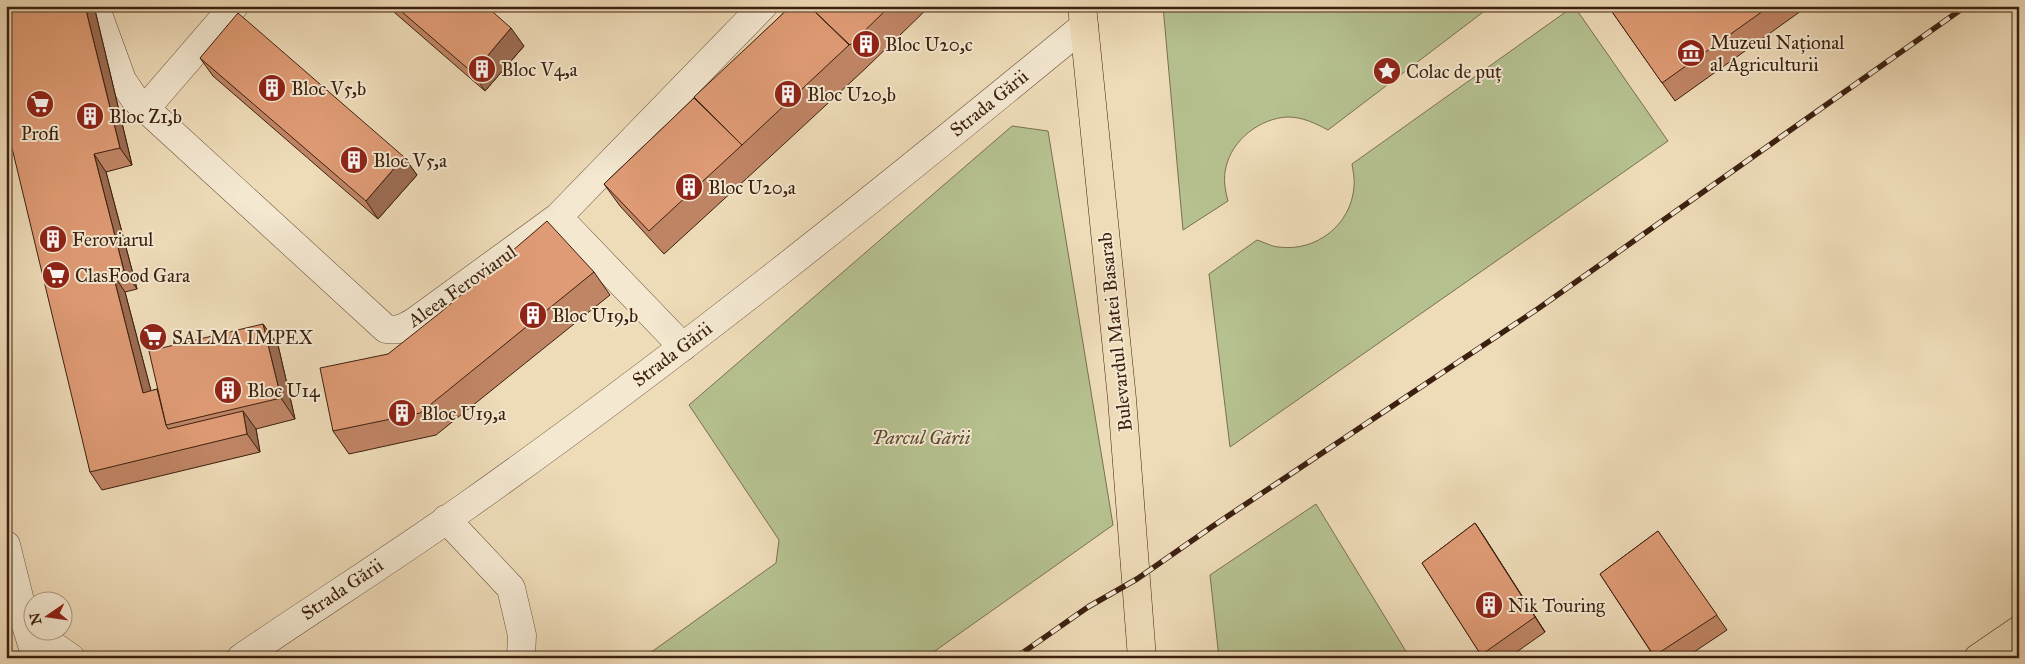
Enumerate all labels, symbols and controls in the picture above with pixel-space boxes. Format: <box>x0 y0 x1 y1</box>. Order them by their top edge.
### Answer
building icon: Bloc U20,c <box>851 29 881 59</box>
place label: Muzeul Național al Agriculturii <box>1710 31 1845 77</box>
place label: Bloc U20,c <box>885 33 973 56</box>
museum icon: Muzeul Național al Agriculturii <box>1676 38 1706 68</box>
building icon: Bloc V4,a <box>467 54 497 84</box>
place icon: Colac de puț <box>1372 56 1402 86</box>
place label: Bloc V4,a <box>501 58 579 81</box>
place label: Colac de puț <box>1406 60 1502 83</box>
street label: Strada Gării <box>945 64 1033 142</box>
building icon: Bloc V5,b <box>257 73 287 103</box>
place label: Bloc V5,b <box>291 77 366 100</box>
building icon: Bloc U20,b <box>773 79 803 109</box>
place label: Bloc U20,b <box>807 83 896 106</box>
supermarket icon: Profi <box>25 89 55 119</box>
building icon: Bloc Z1,b <box>75 101 105 131</box>
place label: Bloc Z1,b <box>109 105 182 128</box>
place label: Profi <box>21 122 59 145</box>
building icon: Bloc V5,a <box>339 145 369 175</box>
place label: Bloc V5,a <box>373 149 448 172</box>
building icon: Bloc U20,a <box>674 172 704 202</box>
place label: Bloc U20,a <box>708 176 797 199</box>
building icon: Feroviarul <box>38 224 68 254</box>
place label: Feroviarul <box>72 228 154 251</box>
street label: Bulevardul Matei Basarab <box>1093 231 1137 433</box>
street label: Aleea Feroviarul <box>402 240 521 332</box>
supermarket icon: ClasFood Gara <box>41 260 71 290</box>
place label: ClasFood Gara <box>75 264 191 287</box>
building icon: Bloc U19,b <box>518 300 548 330</box>
place label: Bloc U19,b <box>552 304 638 327</box>
street label: Strada Gării <box>628 317 716 391</box>
supermarket icon: SALMA IMPEX <box>138 322 168 352</box>
place label: SALMA IMPEX <box>172 326 313 349</box>
building icon: Bloc U14 <box>213 375 243 405</box>
place label: Bloc U14 <box>247 379 320 402</box>
building icon: Bloc U19,a <box>387 398 417 428</box>
place label: Bloc U19,a <box>421 402 507 425</box>
park label: Parcul Gării <box>872 426 971 449</box>
street label: Strada Gării <box>297 553 387 625</box>
building icon: Nik Touring <box>1474 590 1504 620</box>
north arrow <box>22 592 72 642</box>
place label: Nik Touring <box>1508 594 1605 618</box>
text: N <box>26 611 45 627</box>

